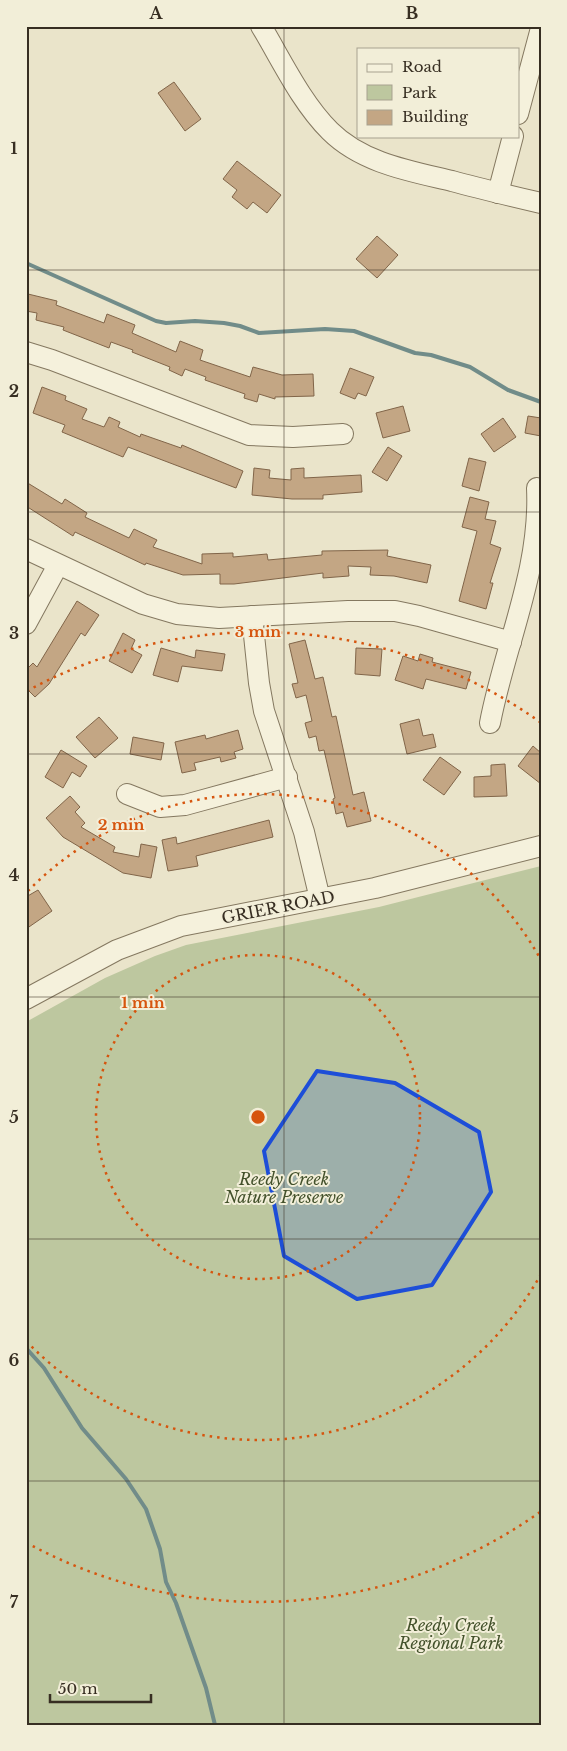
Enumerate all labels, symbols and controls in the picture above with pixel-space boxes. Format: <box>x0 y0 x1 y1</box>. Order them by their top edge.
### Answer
text: A <box>149 3 164 23</box>
text: B <box>406 3 419 23</box>
legend <box>357 48 520 138</box>
text: Road <box>402 57 442 76</box>
text: Park <box>402 83 438 102</box>
text: Building <box>402 107 469 126</box>
text: 1 <box>11 138 18 158</box>
text: 2 <box>9 381 19 401</box>
text: 3 min <box>235 622 281 641</box>
text: 3 <box>9 623 19 643</box>
text: 2 min <box>98 815 144 834</box>
text: 4 <box>9 865 19 885</box>
street label: GRIER ROAD <box>220 886 336 928</box>
text: 1 min <box>121 993 165 1012</box>
text: 5 <box>9 1107 19 1127</box>
centre of rings <box>249 1108 267 1126</box>
park label: Reedy Creek Nature Preserve <box>224 1169 344 1207</box>
text: 6 <box>9 1350 20 1370</box>
text: 7 <box>10 1592 19 1612</box>
park label: Reedy Creek Regional Park <box>398 1615 503 1653</box>
scale bar <box>50 1671 151 1703</box>
text: 50 m <box>58 1679 98 1698</box>

